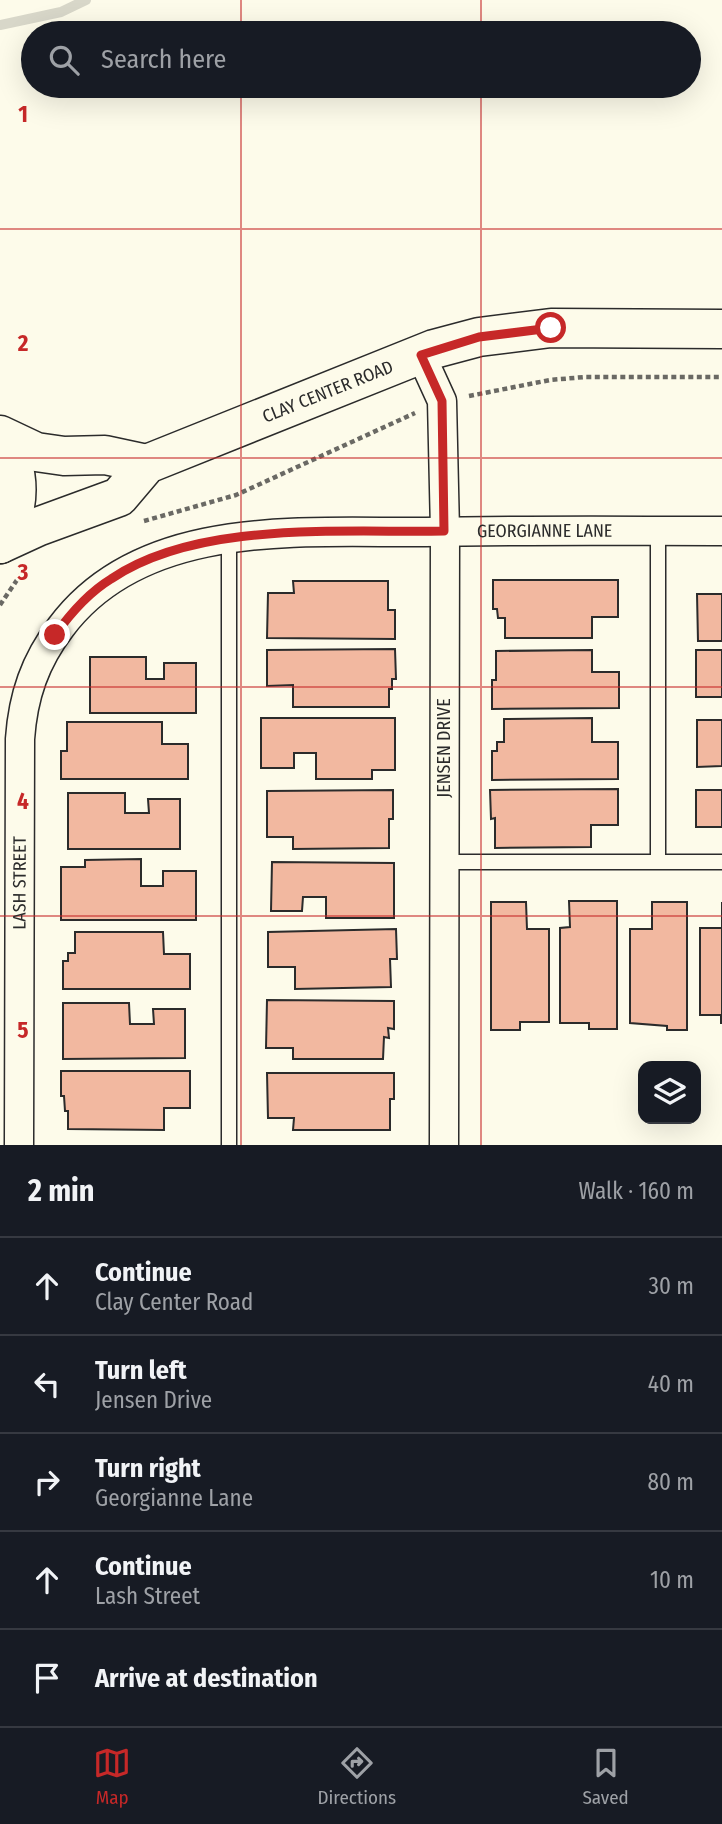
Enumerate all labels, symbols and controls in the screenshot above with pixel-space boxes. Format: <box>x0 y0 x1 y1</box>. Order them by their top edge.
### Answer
search box <box>21 21 701 98</box>
icon: search <box>45 41 83 79</box>
text: Search here <box>101 44 226 75</box>
text: 1 <box>18 100 28 128</box>
route start <box>535 312 566 343</box>
text: 2 <box>17 329 29 357</box>
street label: CLAY CENTER ROAD <box>259 356 396 428</box>
street label: GEORGIANNE LANE <box>477 520 612 542</box>
text: 3 <box>17 558 29 586</box>
route end <box>39 619 70 650</box>
street label: JENSEN DRIVE <box>433 698 455 798</box>
text: 4 <box>17 787 29 815</box>
street label: LASH STREET <box>9 836 31 930</box>
text: 5 <box>17 1016 29 1044</box>
map controls <box>638 1061 701 1124</box>
button: layers <box>638 1061 701 1124</box>
text: 2 min <box>28 1173 95 1209</box>
text: Walk · 160 m <box>578 1177 694 1205</box>
text: Continue <box>95 1257 192 1288</box>
icon: ahead <box>28 1267 66 1305</box>
text: 30 m <box>649 1272 694 1300</box>
text: Clay Center Road <box>95 1288 253 1316</box>
text: Turn left <box>95 1355 187 1386</box>
icon: left <box>28 1365 66 1403</box>
text: 40 m <box>648 1370 694 1398</box>
text: Jensen Drive <box>95 1386 212 1414</box>
text: Turn right <box>95 1453 201 1484</box>
icon: right <box>28 1463 66 1501</box>
text: 80 m <box>647 1468 694 1496</box>
text: Georgianne Lane <box>95 1484 253 1512</box>
text: Continue <box>95 1551 192 1582</box>
icon: ahead <box>28 1561 66 1599</box>
text: 10 m <box>650 1566 694 1594</box>
text: Lash Street <box>95 1582 200 1610</box>
icon: arrive <box>28 1659 66 1697</box>
text: Arrive at destination <box>95 1663 318 1694</box>
tab: Map <box>93 1744 131 1809</box>
tab: Directions <box>317 1744 396 1809</box>
tab: Saved <box>582 1744 629 1809</box>

